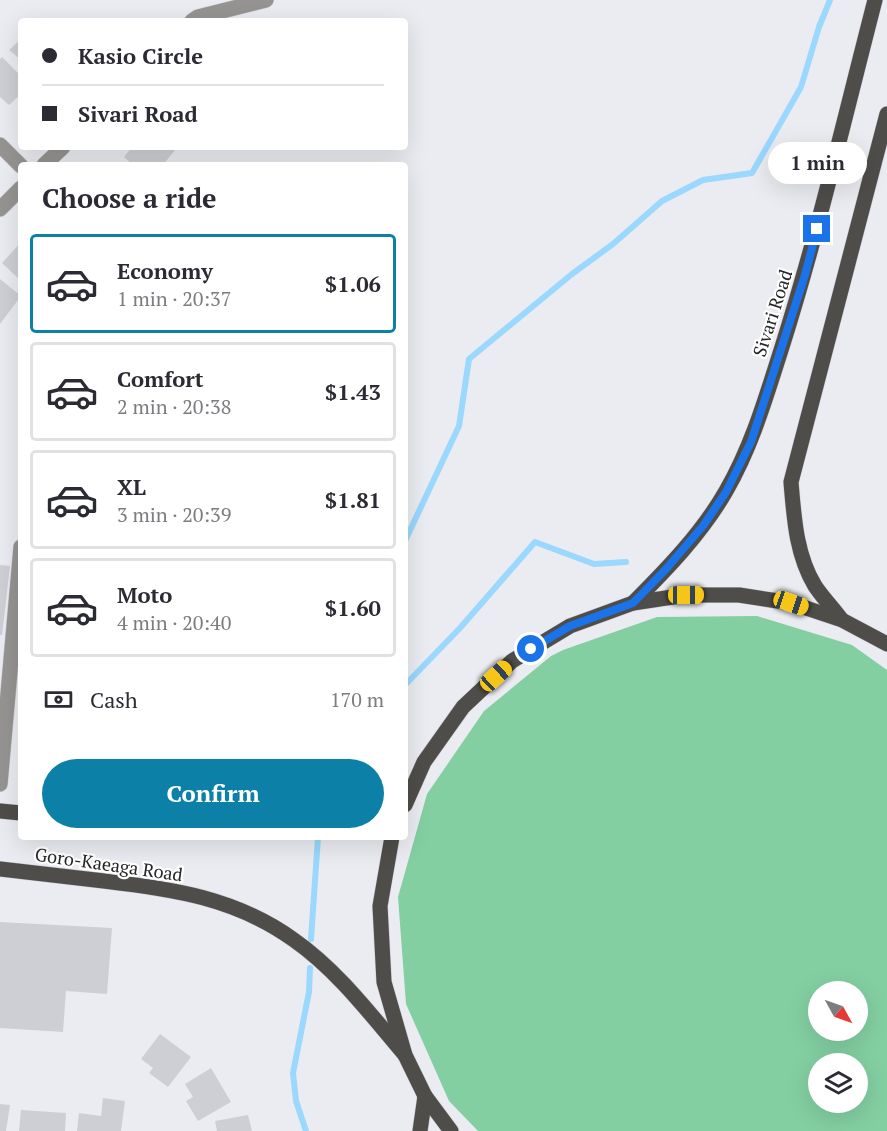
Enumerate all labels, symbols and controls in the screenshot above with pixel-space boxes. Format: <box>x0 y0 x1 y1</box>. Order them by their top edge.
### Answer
text: Kasio Circle <box>78 41 203 70</box>
text: Sivari Road <box>78 99 198 128</box>
callout: 1 min <box>768 142 866 184</box>
text: 1 min <box>790 149 845 176</box>
text: Choose a ride <box>42 180 217 216</box>
route end <box>803 215 830 242</box>
text: Economy <box>117 256 213 285</box>
icon: car <box>45 257 99 311</box>
street label: Sivari Road <box>747 266 797 360</box>
text: $1.06 <box>325 269 381 298</box>
text: 1 min · 20:37 <box>117 285 231 312</box>
text: Comfort <box>117 364 203 393</box>
icon: car <box>45 365 99 419</box>
text: $1.43 <box>325 377 381 406</box>
text: 2 min · 20:38 <box>117 393 231 420</box>
text: XL <box>117 472 146 501</box>
icon: car <box>45 473 99 527</box>
text: $1.81 <box>325 485 381 514</box>
text: 3 min · 20:39 <box>117 501 231 528</box>
text: Moto <box>117 580 172 609</box>
icon: car <box>45 581 99 635</box>
car <box>668 586 704 604</box>
car <box>771 589 811 617</box>
text: $1.60 <box>325 593 381 622</box>
text: 4 min · 20:40 <box>117 609 231 636</box>
route start <box>517 635 544 662</box>
car <box>477 657 515 695</box>
icon: cash <box>42 683 75 716</box>
text: Cash <box>90 685 138 714</box>
text: 170 m <box>330 686 384 713</box>
button: Confirm <box>42 759 384 828</box>
street label: Goro-Kaeaga Road <box>34 842 184 886</box>
north arrow <box>808 981 868 1041</box>
map controls <box>808 981 868 1113</box>
button: layers <box>808 1053 868 1113</box>

